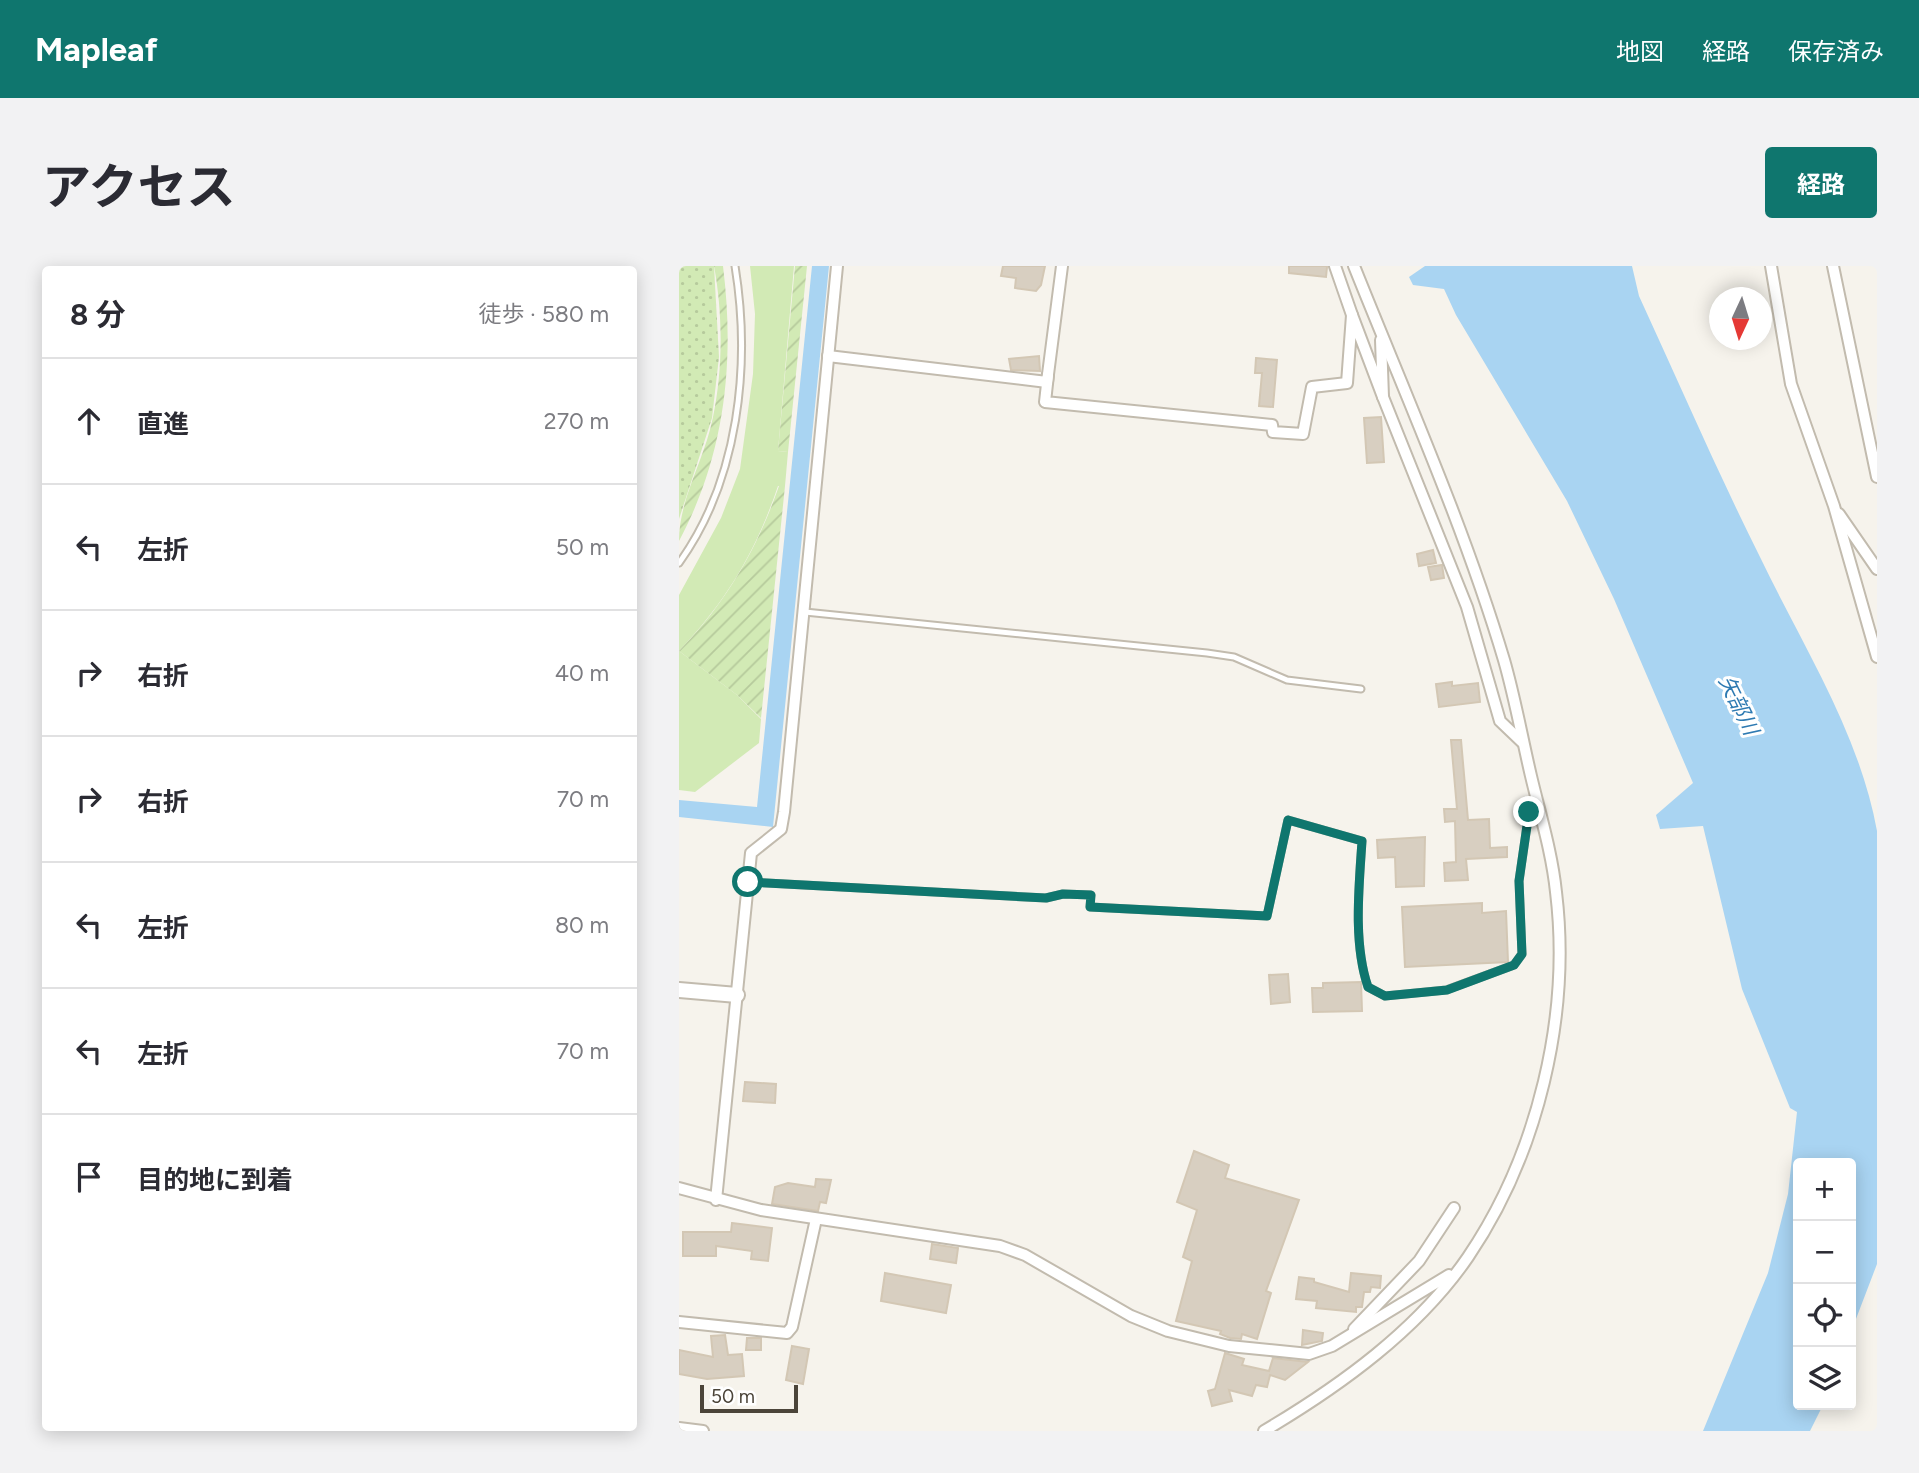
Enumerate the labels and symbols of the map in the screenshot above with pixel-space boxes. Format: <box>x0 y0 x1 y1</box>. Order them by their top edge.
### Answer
north arrow <box>1709 287 1772 350</box>
water label: 矢部川 <box>1714 671 1765 741</box>
route end <box>1513 796 1544 827</box>
route start <box>732 866 763 897</box>
scale bar <box>700 1382 798 1414</box>

